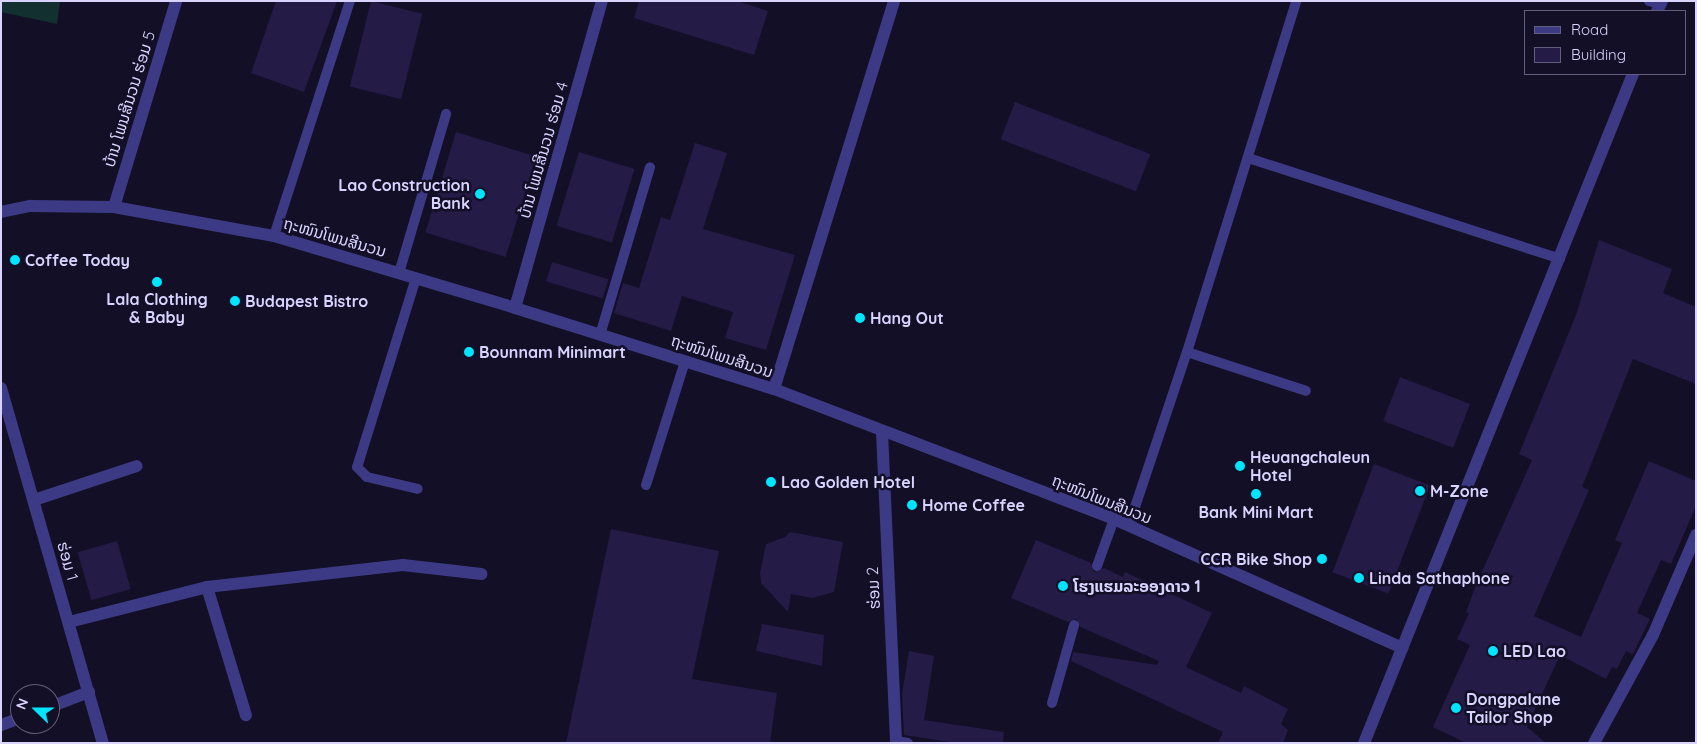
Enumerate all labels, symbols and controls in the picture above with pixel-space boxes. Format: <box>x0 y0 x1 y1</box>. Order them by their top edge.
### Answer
legend <box>1524 10 1687 75</box>
text: Road <box>1571 20 1608 39</box>
street label: ບ້ານ ໂພນສີນວນ ຮ່ອມ 5 <box>99 29 159 169</box>
text: Building <box>1571 45 1626 64</box>
street label: ບ້ານ ໂພນສີນວນ ຮ່ອມ 4 <box>514 80 572 220</box>
place label: Lao Construction Bank <box>338 175 470 213</box>
marker: Lao Construction Bank <box>474 188 486 200</box>
street label: ຖະໜົນໂພນສີນວນ <box>281 213 389 261</box>
place label: Coffee Today <box>25 250 130 270</box>
marker: Coffee Today <box>9 254 21 266</box>
marker: Lala Clothing & Baby <box>151 276 163 288</box>
place label: Lala Clothing & Baby <box>106 289 208 327</box>
place label: Budapest Bistro <box>245 291 368 311</box>
marker: Budapest Bistro <box>229 295 241 307</box>
place label: Hang Out <box>870 308 944 328</box>
marker: Hang Out <box>854 312 866 324</box>
street label: ຖະໜົນໂພນສີນວນ <box>668 330 776 382</box>
place label: Bounnam Minimart <box>479 342 626 362</box>
marker: Bounnam Minimart <box>463 346 475 358</box>
place label: Heuangchaleun Hotel <box>1250 447 1370 485</box>
marker: Heuangchaleun Hotel <box>1234 460 1246 472</box>
street label: ຖະໜົນໂພນສີນວນ <box>1049 470 1155 528</box>
place label: Lao Golden Hotel <box>781 472 915 492</box>
marker: Lao Golden Hotel <box>765 476 777 488</box>
place label: M-Zone <box>1430 481 1489 501</box>
marker: M-Zone <box>1414 485 1426 497</box>
marker: Bank Mini Mart <box>1250 488 1262 500</box>
place label: Home Coffee <box>922 495 1025 515</box>
marker: Home Coffee <box>906 499 918 511</box>
place label: Bank Mini Mart <box>1199 502 1313 522</box>
street label: ຮ່ອມ 1 <box>53 539 83 583</box>
place label: CCR Bike Shop <box>1201 549 1312 569</box>
marker: CCR Bike Shop <box>1316 553 1328 565</box>
street label: ຮ່ອມ 2 <box>862 566 884 610</box>
place label: Linda Sathaphone <box>1369 568 1510 588</box>
marker: Linda Sathaphone <box>1353 572 1365 584</box>
place label: ໂຮງແຮມລະອອງດາວ 1 <box>1073 576 1201 596</box>
marker: ໂຮງແຮມລະອອງດາວ 1 <box>1057 580 1069 592</box>
place label: LED Lao <box>1503 641 1566 661</box>
marker: LED Lao <box>1487 645 1499 657</box>
north arrow <box>10 684 60 734</box>
place label: Dongpalane Tailor Shop <box>1466 689 1561 727</box>
text: N <box>12 696 32 712</box>
marker: Dongpalane Tailor Shop <box>1450 702 1462 714</box>

